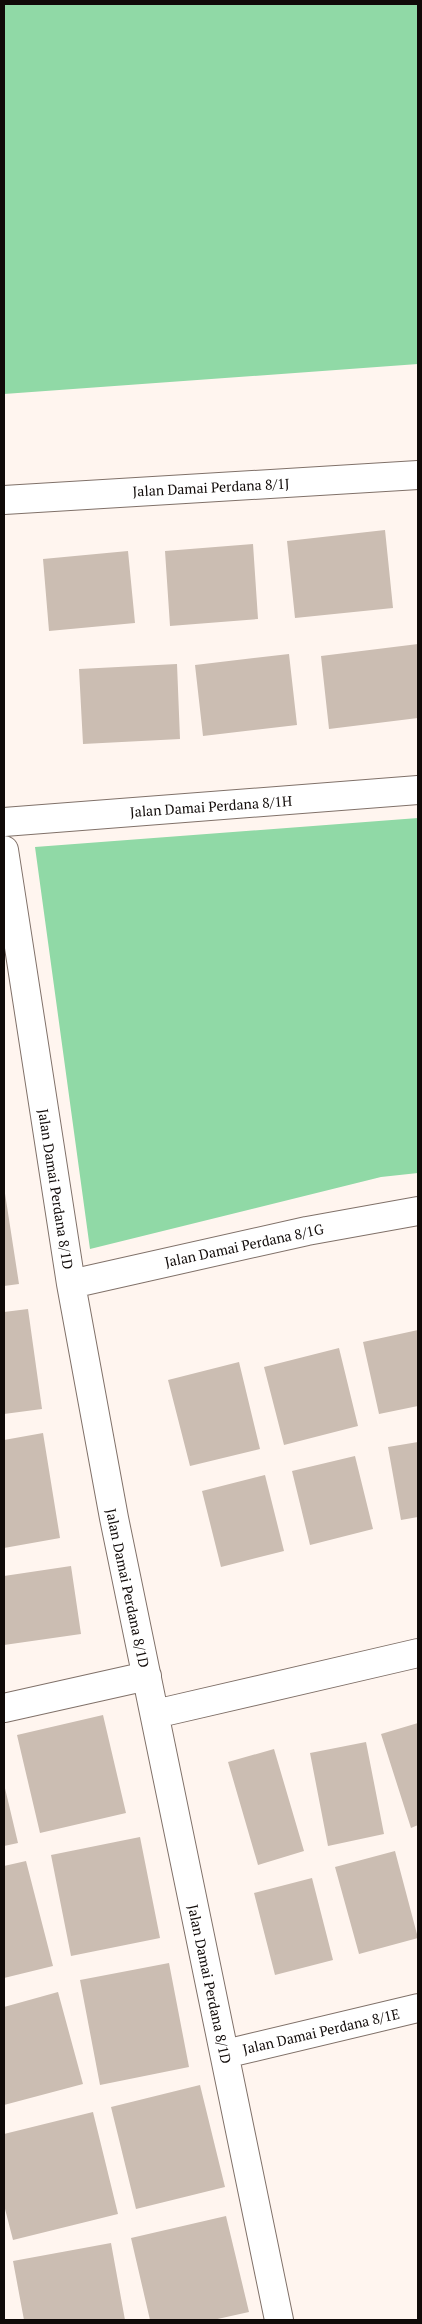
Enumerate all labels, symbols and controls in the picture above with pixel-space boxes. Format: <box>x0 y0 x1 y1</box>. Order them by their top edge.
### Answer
street label: Jalan Damai Perdana 8/1J <box>132 473 290 501</box>
street label: Jalan Damai Perdana 8/1H <box>129 791 293 821</box>
street label: Jalan Damai Perdana 8/1D <box>34 1107 78 1271</box>
street label: Jalan Damai Perdana 8/1G <box>163 1219 326 1271</box>
street label: Jalan Damai Perdana 8/1D <box>102 1507 154 1669</box>
street label: Jalan Damai Perdana 8/1D <box>184 1903 236 2065</box>
street label: Jalan Damai Perdana 8/1E <box>241 2004 401 2058</box>

